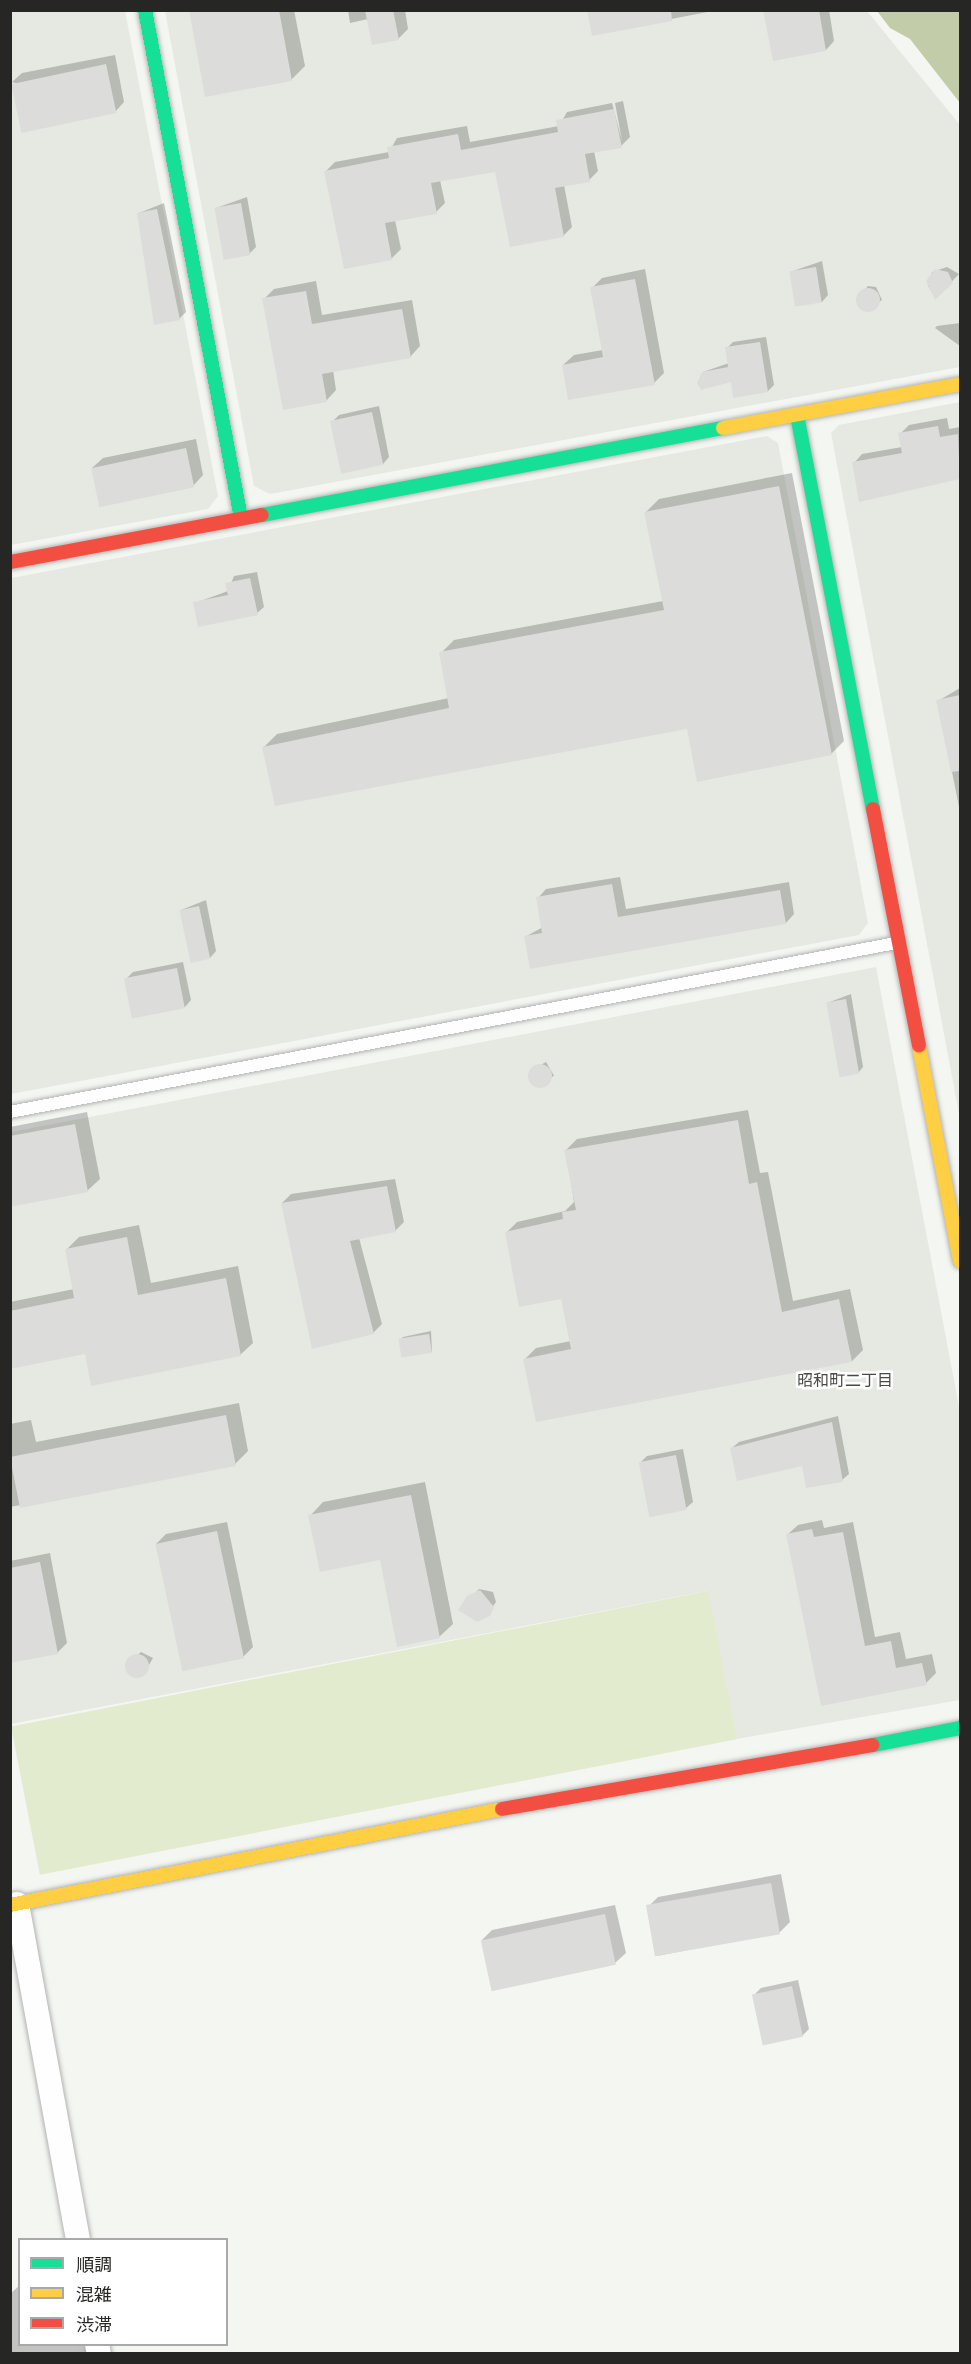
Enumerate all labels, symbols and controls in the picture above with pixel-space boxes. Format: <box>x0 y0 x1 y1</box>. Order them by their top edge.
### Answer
district label: 昭和町二丁目 <box>797 1370 893 1390</box>
legend <box>18 2238 228 2346</box>
text: 順調 <box>76 2253 112 2276</box>
text: 混雑 <box>76 2283 112 2306</box>
text: 渋滞 <box>76 2313 112 2336</box>

